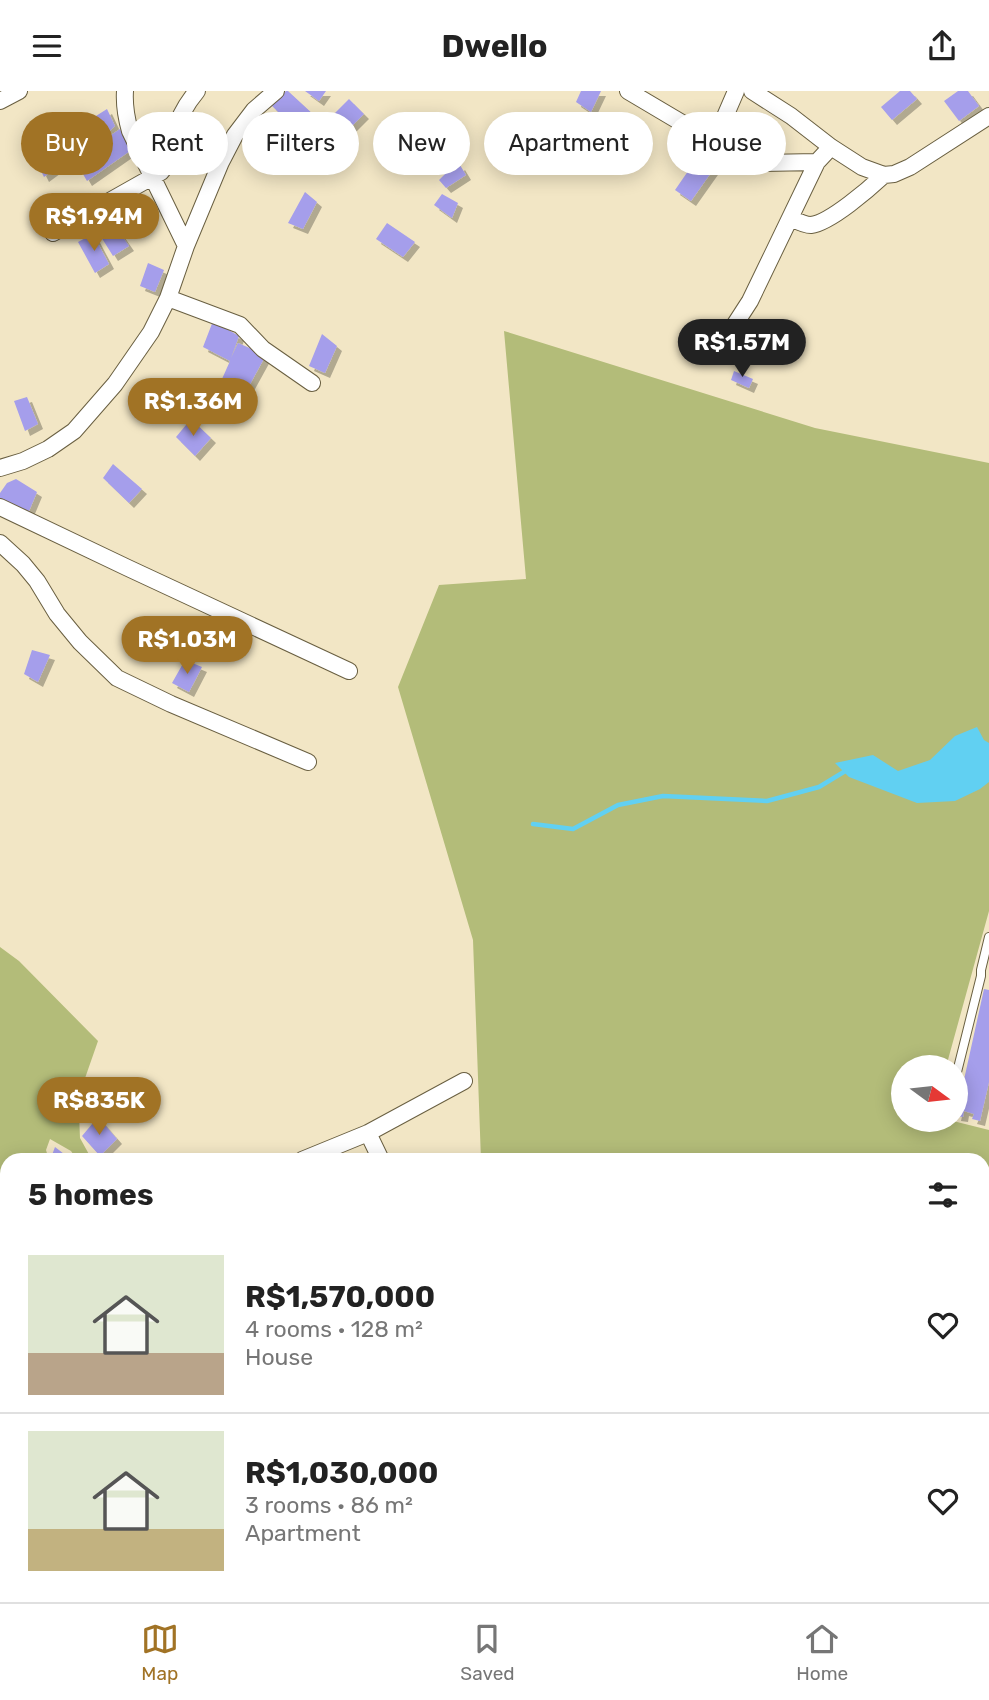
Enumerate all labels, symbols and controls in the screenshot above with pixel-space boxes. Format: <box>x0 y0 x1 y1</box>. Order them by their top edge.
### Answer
icon: menu <box>28 27 66 65</box>
text: Dwello <box>441 27 548 65</box>
icon: share <box>923 27 961 65</box>
chip: Buy <box>21 112 113 175</box>
chip: Rent <box>127 112 228 175</box>
chip: Filters <box>242 112 359 175</box>
chip: New <box>373 112 470 175</box>
chip: Apartment <box>484 112 653 175</box>
chip: House <box>667 112 786 175</box>
pin: R$1.94M <box>29 193 159 253</box>
text: R$1.94M <box>45 202 143 230</box>
pin: R$1.57M <box>677 320 807 379</box>
text: R$1.57M <box>694 328 790 356</box>
pin: R$1.36M <box>128 379 258 438</box>
text: R$1.36M <box>144 387 242 415</box>
pin: R$1.03M <box>122 617 252 676</box>
text: R$1.03M <box>138 625 236 653</box>
north arrow <box>891 1055 968 1132</box>
map controls <box>891 1055 968 1132</box>
pin: R$835K <box>42 1077 156 1137</box>
text: R$835K <box>53 1086 145 1114</box>
icon: filters <box>924 1176 962 1214</box>
text: 5 homes <box>28 1177 154 1213</box>
text: R$1,570,000 <box>245 1279 435 1315</box>
icon: home <box>84 1283 168 1367</box>
icon: heart <box>924 1306 962 1344</box>
text: 4 rooms · 128 m² <box>245 1315 423 1343</box>
text: House <box>245 1343 313 1371</box>
text: R$1,030,000 <box>245 1455 439 1491</box>
icon: home <box>84 1459 168 1543</box>
icon: heart <box>924 1482 962 1520</box>
text: 3 rooms · 86 m² <box>245 1491 413 1519</box>
text: Apartment <box>245 1519 361 1547</box>
tab: Map <box>141 1620 179 1685</box>
tab: Saved <box>460 1620 515 1685</box>
tab: Home <box>796 1620 848 1685</box>

